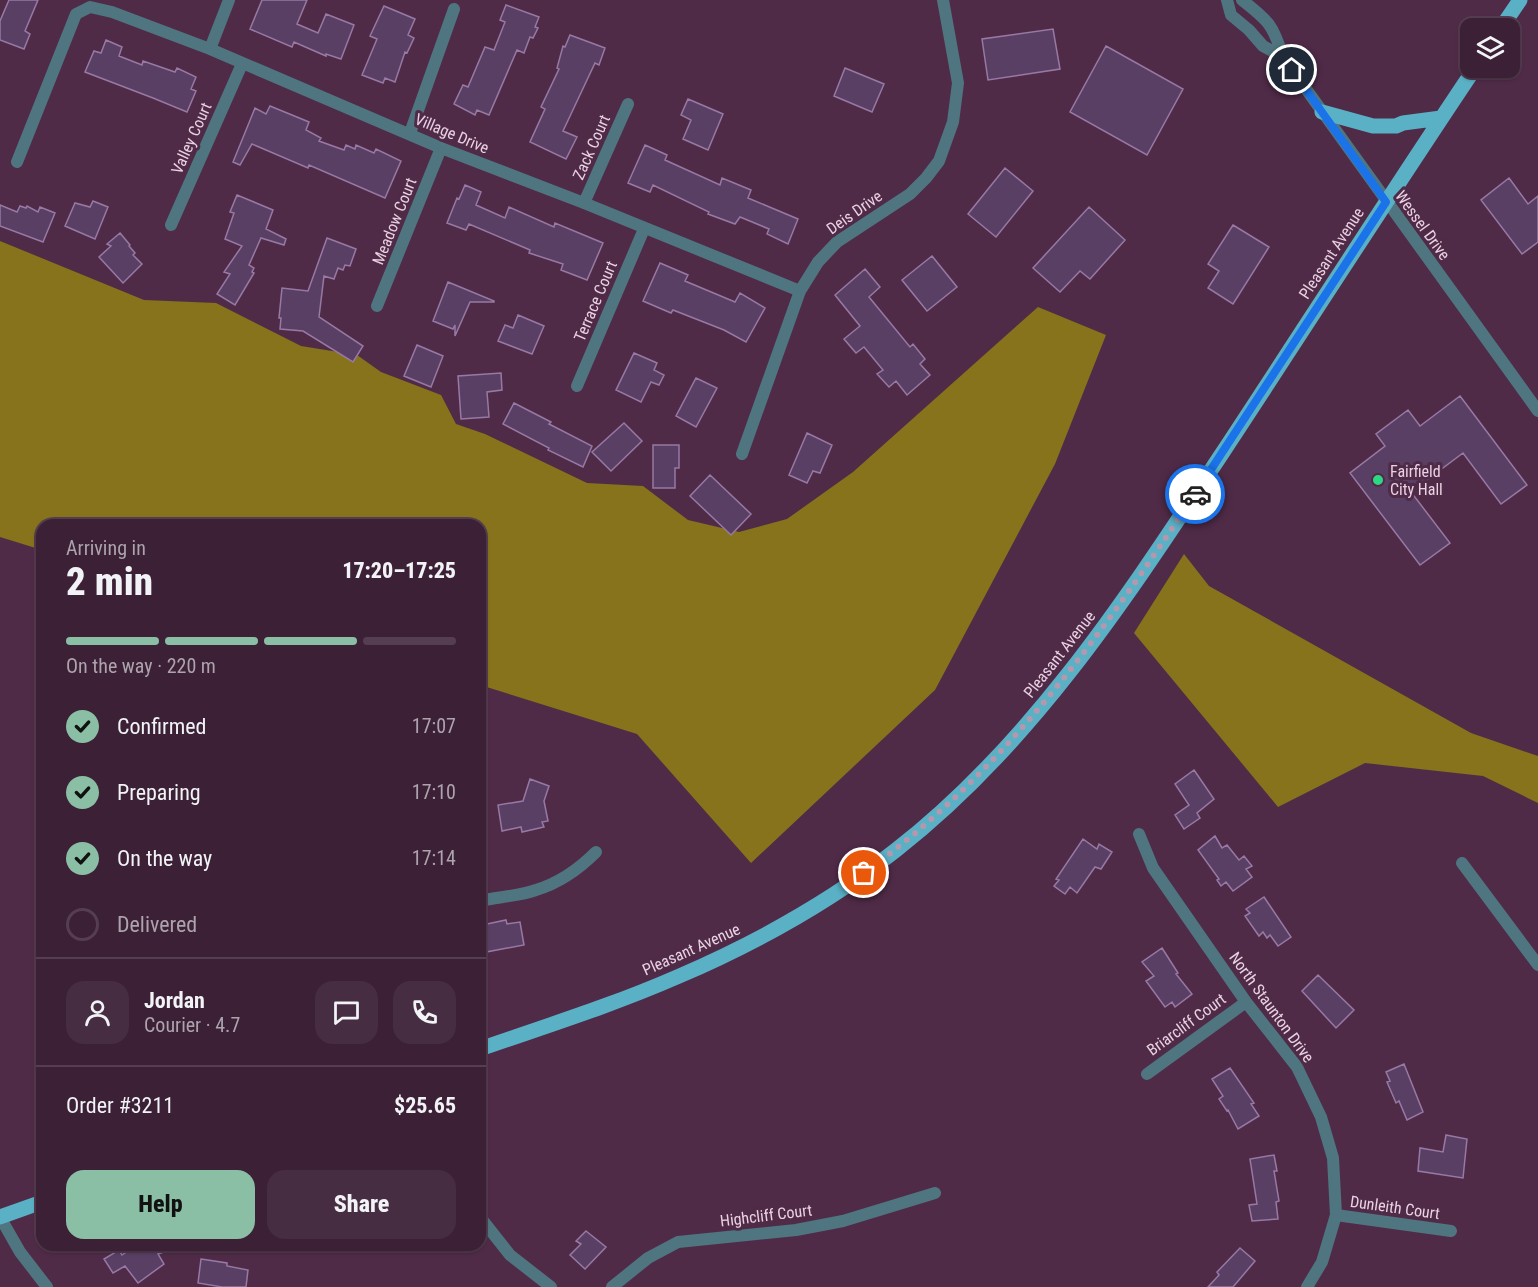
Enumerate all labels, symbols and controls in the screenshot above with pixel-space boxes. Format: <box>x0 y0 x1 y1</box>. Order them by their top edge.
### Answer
map controls <box>1460 18 1520 78</box>
button: layers <box>1460 18 1520 78</box>
pin <box>1266 44 1317 95</box>
icon: home <box>1275 53 1308 86</box>
street label: Valley Court <box>167 99 216 177</box>
street label: Village Drive <box>412 109 492 158</box>
street label: Zack Court <box>569 112 614 183</box>
street label: Meadow Court <box>368 175 421 267</box>
street label: Deis Drive <box>823 187 886 238</box>
street label: Wessel Drive <box>1391 187 1454 264</box>
street label: Pleasant Avenue <box>1295 204 1368 302</box>
street label: Terrace Court <box>570 258 621 344</box>
place label: Fairfield City Hall <box>1390 462 1443 499</box>
courier <box>1165 464 1225 524</box>
marker: Fairfield City Hall <box>1371 473 1385 487</box>
icon: car <box>1179 478 1212 511</box>
text: Arriving in <box>66 536 146 560</box>
text: 17:20–17:25 <box>342 558 456 583</box>
text: 2 min <box>66 559 153 605</box>
street label: Pleasant Avenue <box>1020 607 1099 701</box>
text: On the way · 220 m <box>66 654 216 678</box>
icon: check <box>66 710 99 743</box>
text: Confirmed <box>117 714 206 739</box>
text: 17:07 <box>412 714 456 738</box>
icon: check <box>66 776 99 809</box>
text: Preparing <box>117 780 201 805</box>
text: 17:10 <box>412 780 456 804</box>
icon: check <box>66 842 99 875</box>
text: On the way <box>117 846 212 871</box>
text: 17:14 <box>412 846 456 870</box>
pin <box>838 847 889 898</box>
icon: bag <box>847 856 880 889</box>
text: Delivered <box>117 912 197 937</box>
street label: Pleasant Avenue <box>639 919 743 979</box>
street label: North Staunton Drive <box>1225 949 1318 1066</box>
button: person <box>66 981 129 1044</box>
button: chat <box>315 981 378 1044</box>
button: phone <box>393 981 456 1044</box>
text: Jordan <box>144 988 205 1013</box>
street label: Briarcliff Court <box>1143 989 1230 1059</box>
text: Courier · 4.7 <box>144 1013 240 1037</box>
text: Order #3211 <box>66 1093 174 1118</box>
text: $25.65 <box>394 1093 456 1118</box>
button: Help <box>66 1170 255 1239</box>
button: Share <box>267 1170 456 1239</box>
street label: Dunleith Court <box>1349 1192 1441 1223</box>
street label: Highcliff Court <box>719 1200 813 1231</box>

